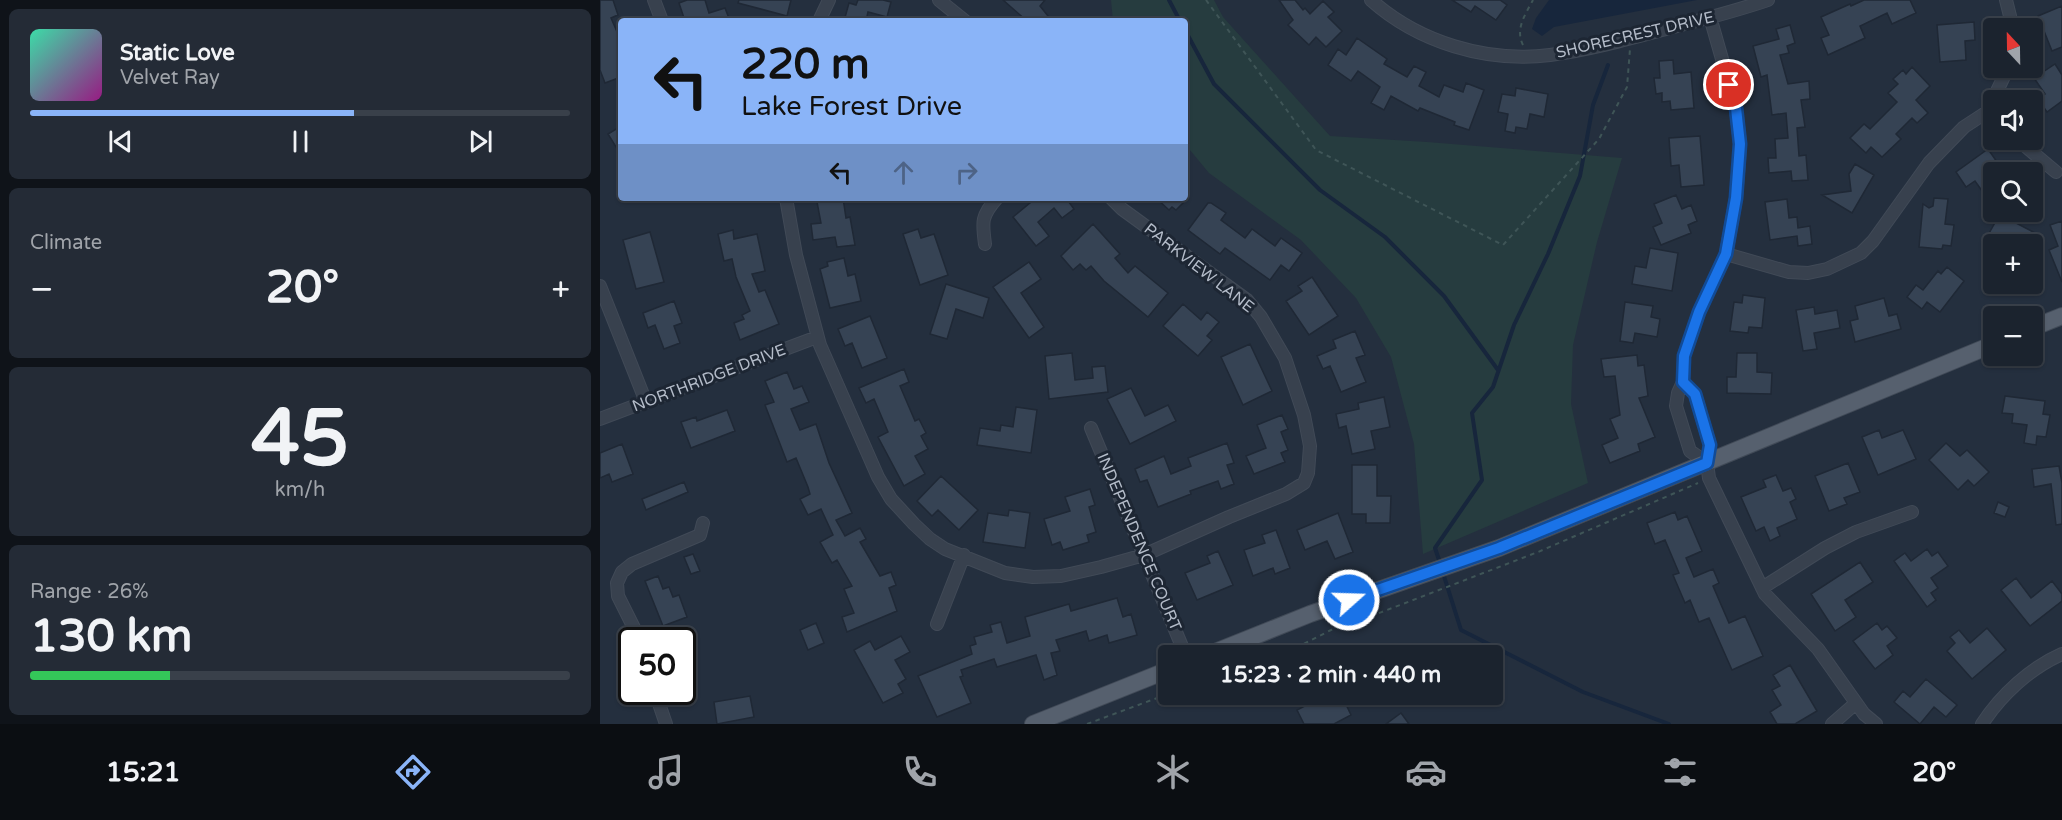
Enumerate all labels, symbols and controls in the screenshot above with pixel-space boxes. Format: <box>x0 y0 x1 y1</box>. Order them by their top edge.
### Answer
street label: SHORECREST DRIVE <box>1554 7 1716 63</box>
north arrow <box>1983 18 2043 78</box>
map controls <box>1983 18 2043 366</box>
text: 220 m <box>741 39 870 90</box>
text: Static Love <box>120 40 235 66</box>
icon: left <box>642 42 720 120</box>
pin <box>1703 59 1754 110</box>
text: Velvet Ray <box>120 66 220 90</box>
icon: arrive <box>1712 68 1745 101</box>
text: Lake Forest Drive <box>741 90 962 123</box>
button: sound <box>1983 90 2043 150</box>
icon: previous <box>104 125 137 158</box>
icon: pause <box>284 125 317 158</box>
icon: next <box>464 125 497 158</box>
icon: left <box>824 156 857 189</box>
icon: ahead <box>887 156 920 189</box>
icon: right <box>950 156 983 189</box>
button: search <box>1983 162 2043 222</box>
street label: PARKVIEW LANE <box>1140 219 1258 317</box>
text: Climate <box>30 231 102 255</box>
button: + <box>1983 234 2043 294</box>
text: 20° <box>266 261 339 315</box>
text: − <box>30 270 54 309</box>
text: + <box>551 270 570 309</box>
button: − <box>1983 306 2043 366</box>
street label: NORTHRIDGE DRIVE <box>629 339 789 417</box>
text: 45 <box>251 392 349 486</box>
street label: INDEPENDENCE COURT <box>1092 450 1186 634</box>
text: km/h <box>275 478 325 502</box>
position arrow <box>1317 568 1381 632</box>
text: Range · 26% <box>30 580 149 604</box>
text: 130 km <box>30 610 192 664</box>
speed limit sign: 50 <box>618 627 696 705</box>
text: 15:23 · 2 min · 440 m <box>1220 662 1441 688</box>
icon: directions <box>392 751 434 793</box>
icon: music <box>645 751 687 793</box>
icon: phone <box>899 751 941 793</box>
icon: climate <box>1152 751 1194 793</box>
icon: car <box>1405 751 1447 793</box>
icon: filters <box>1659 751 1701 793</box>
text: 15:21 <box>106 756 181 789</box>
text: 20° <box>1912 756 1956 789</box>

